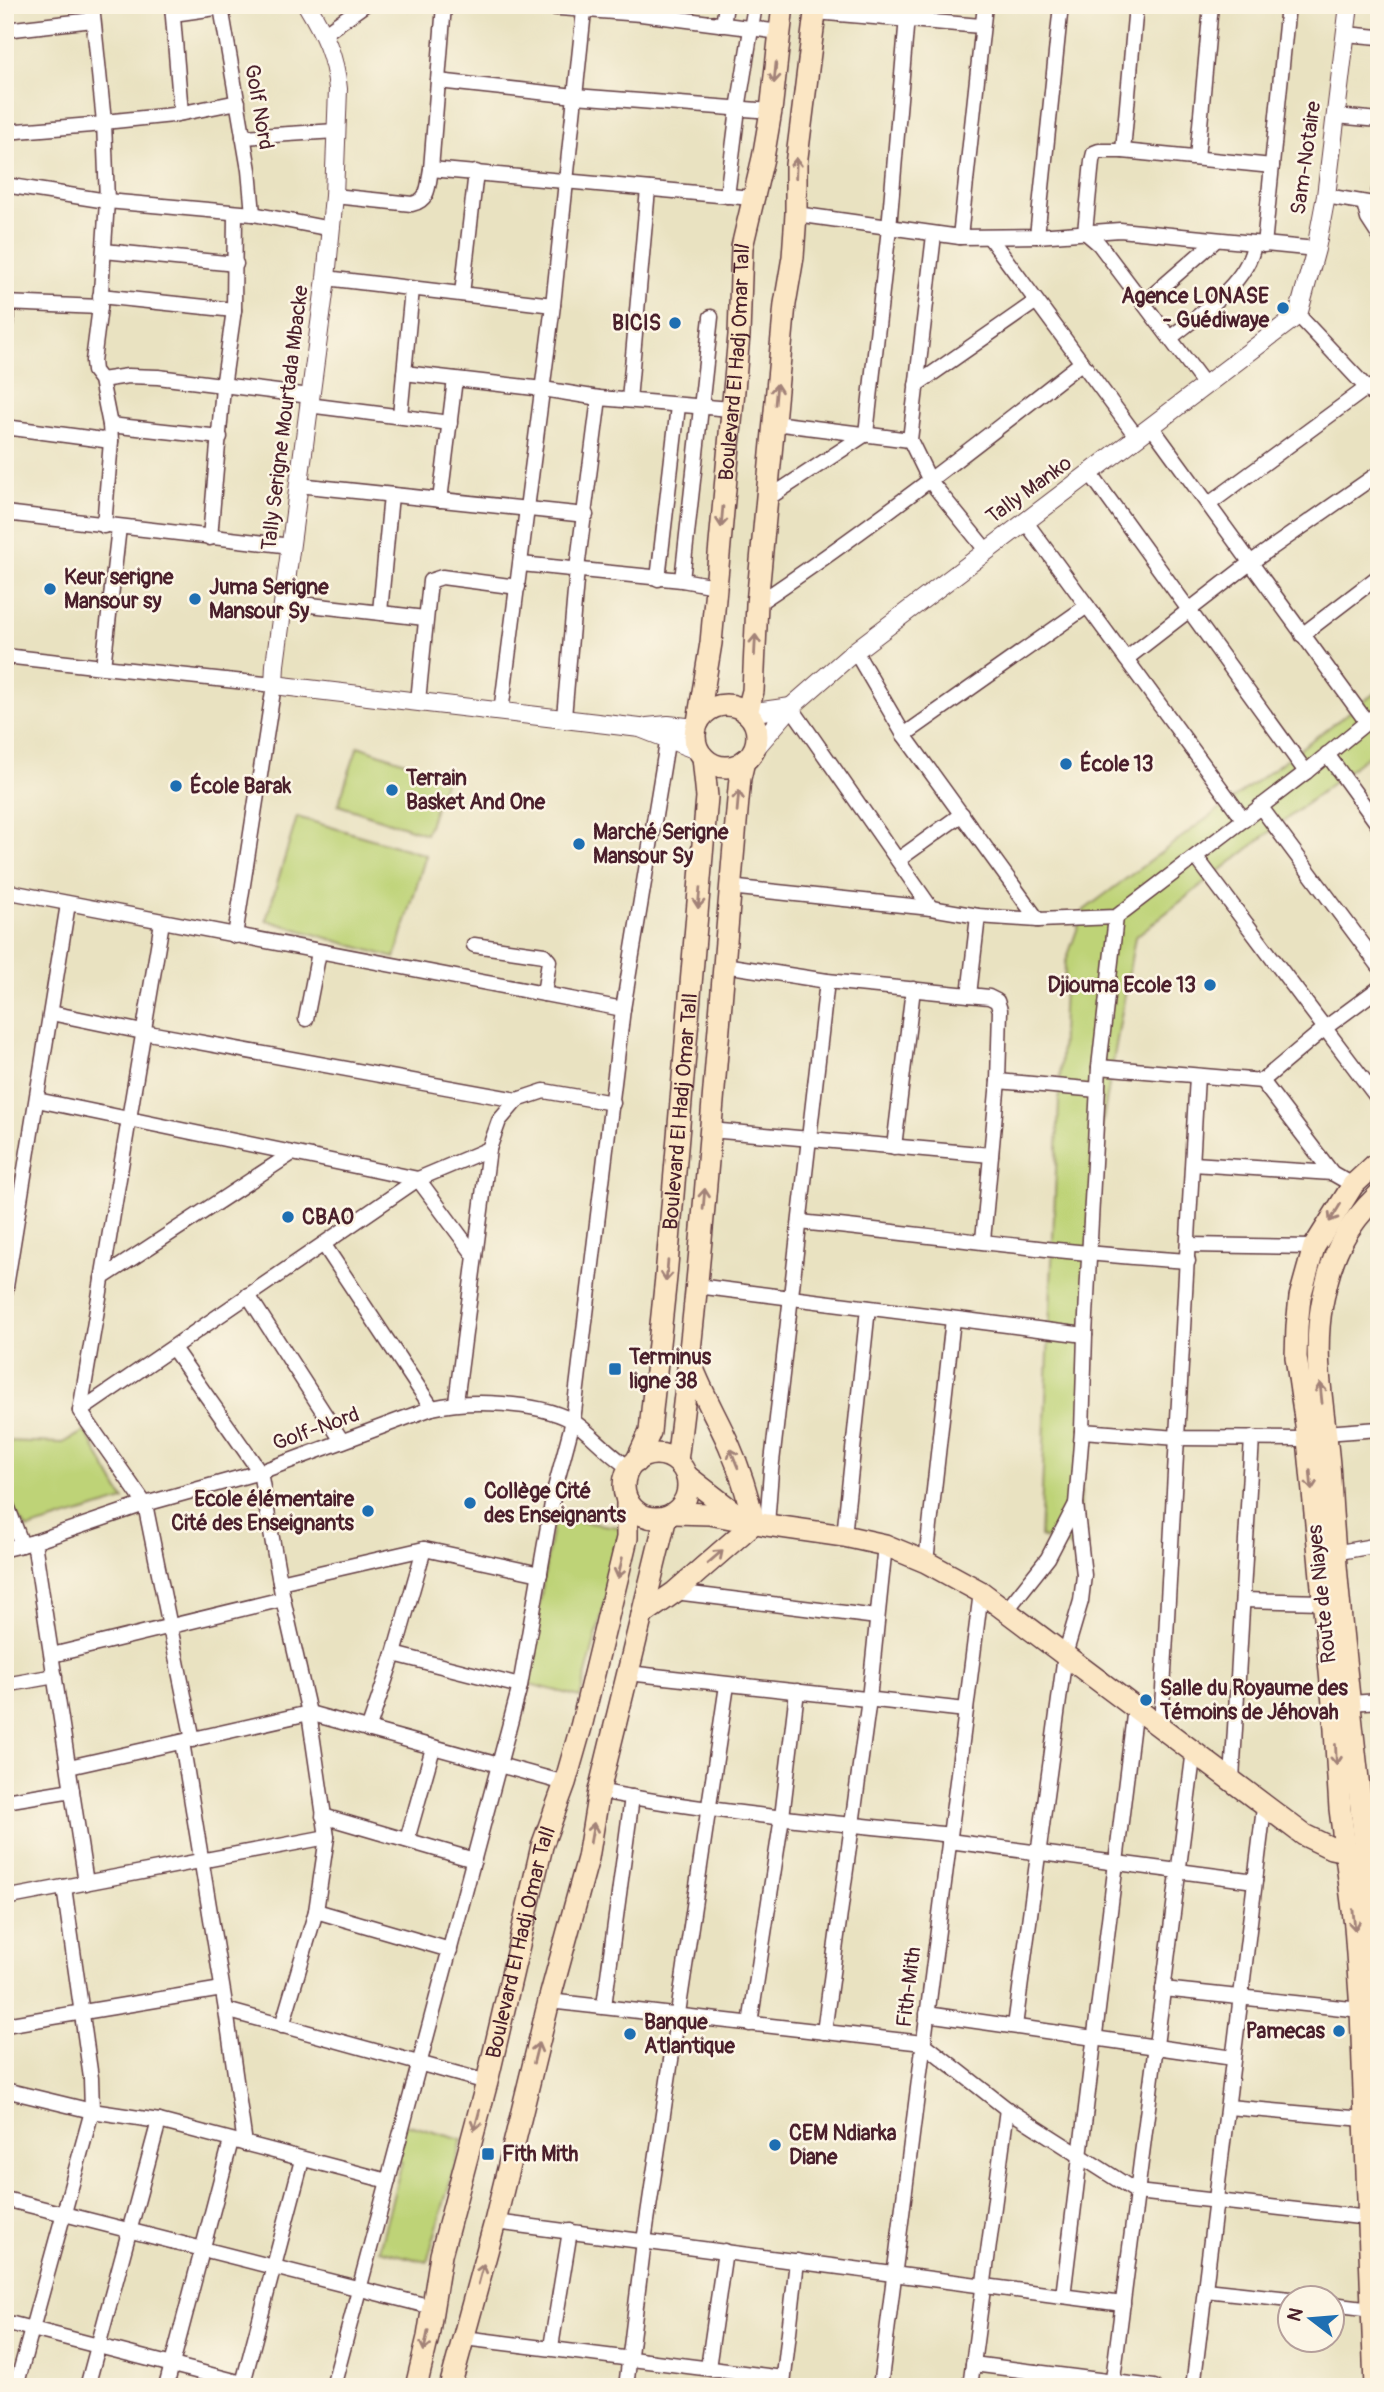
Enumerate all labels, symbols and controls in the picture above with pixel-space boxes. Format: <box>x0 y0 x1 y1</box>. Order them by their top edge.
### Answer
one-way arrow <box>768 61 781 84</box>
street label: Golf Nord <box>238 62 280 152</box>
street label: Sam-Notaire <box>1285 99 1327 217</box>
one-way arrow <box>790 157 803 180</box>
street label: Boulevard El Hadj Omar Tall <box>712 241 756 482</box>
street label: Tally Serigne Mourtada Mbacke <box>255 283 315 552</box>
place label: Agence LONASE - Guédiwaye <box>1121 283 1270 334</box>
marker: Agence LONASE - Guédiwaye <box>1275 300 1291 316</box>
place label: BICIS <box>612 310 661 337</box>
marker: BICIS <box>667 315 683 331</box>
one-way arrow <box>770 383 783 406</box>
street label: Tally Manko <box>981 450 1077 530</box>
one-way arrow <box>715 505 728 528</box>
place label: Keur serigne Mansour sy <box>64 564 174 615</box>
place label: Juma Serigne Mansour Sy <box>209 574 329 625</box>
marker: Keur serigne Mansour sy <box>42 581 58 597</box>
marker: Juma Serigne Mansour Sy <box>187 591 203 607</box>
one-way arrow <box>749 634 762 657</box>
place label: École 13 <box>1080 750 1154 778</box>
marker: École 13 <box>1058 756 1074 772</box>
place label: Terrain Basket And One <box>405 765 546 816</box>
place label: École Barak <box>190 772 292 800</box>
marker: École Barak <box>168 778 184 794</box>
marker: Terrain Basket And One <box>384 782 400 798</box>
one-way arrow <box>732 790 745 813</box>
place label: Marché Serigne Mansour Sy <box>593 819 729 870</box>
marker: Marché Serigne Mansour Sy <box>571 836 587 852</box>
one-way arrow <box>692 886 705 909</box>
place label: Djiouma Ecole 13 <box>1047 972 1196 999</box>
marker: Djiouma Ecole 13 <box>1202 977 1218 993</box>
street label: Boulevard El Hadj Omar Tall <box>657 992 704 1231</box>
one-way arrow <box>698 1188 711 1210</box>
one-way arrow <box>1328 1203 1343 1222</box>
place label: CBAO <box>302 1204 354 1231</box>
marker: CBAO <box>280 1209 296 1225</box>
one-way arrow <box>660 1259 673 1282</box>
place label: Terminus ligne 38 <box>628 1344 712 1395</box>
marker: Terminus ligne 38 <box>607 1361 623 1377</box>
one-way arrow <box>1314 1382 1327 1404</box>
street label: Golf-Nord <box>269 1401 363 1457</box>
one-way arrow <box>726 1447 739 1469</box>
one-way arrow <box>1305 1468 1318 1491</box>
place label: Collège Cité des Enseignants <box>484 1478 626 1529</box>
place label: Ecole élémentaire Cité des Enseignants <box>171 1486 355 1537</box>
marker: Collège Cité des Enseignants <box>462 1495 478 1511</box>
marker: Ecole élémentaire Cité des Enseignants <box>360 1503 376 1519</box>
street label: Route de Niayes <box>1301 1523 1343 1665</box>
one-way arrow <box>706 1549 724 1565</box>
one-way arrow <box>613 1556 626 1579</box>
place label: Salle du Royaume des Témoins de Jéhovah <box>1159 1675 1348 1726</box>
marker: Salle du Royaume des Témoins de Jéhovah <box>1138 1692 1154 1708</box>
one-way arrow <box>1330 1744 1343 1767</box>
one-way arrow <box>586 1822 599 1844</box>
street label: Boulevard El Hadj Omar Tall <box>479 1823 562 2061</box>
one-way arrow <box>1348 1908 1361 1931</box>
street label: Fith-Mith <box>891 1945 927 2029</box>
place label: Banque Atlantique <box>644 2009 735 2060</box>
place label: Pamecas <box>1246 2018 1326 2045</box>
marker: Pamecas <box>1331 2023 1347 2039</box>
marker: Banque Atlantique <box>622 2026 638 2042</box>
one-way arrow <box>530 2042 543 2065</box>
one-way arrow <box>470 2108 483 2130</box>
place label: CEM Ndiarka Diane <box>789 2120 897 2171</box>
marker: CEM Ndiarka Diane <box>767 2137 783 2153</box>
place label: Fith Mith <box>502 2141 579 2168</box>
marker: Fith Mith <box>480 2146 496 2162</box>
one-way arrow <box>475 2263 488 2285</box>
north arrow <box>1276 2284 1346 2354</box>
text: N <box>1282 2305 1309 2324</box>
one-way arrow <box>419 2329 433 2352</box>

